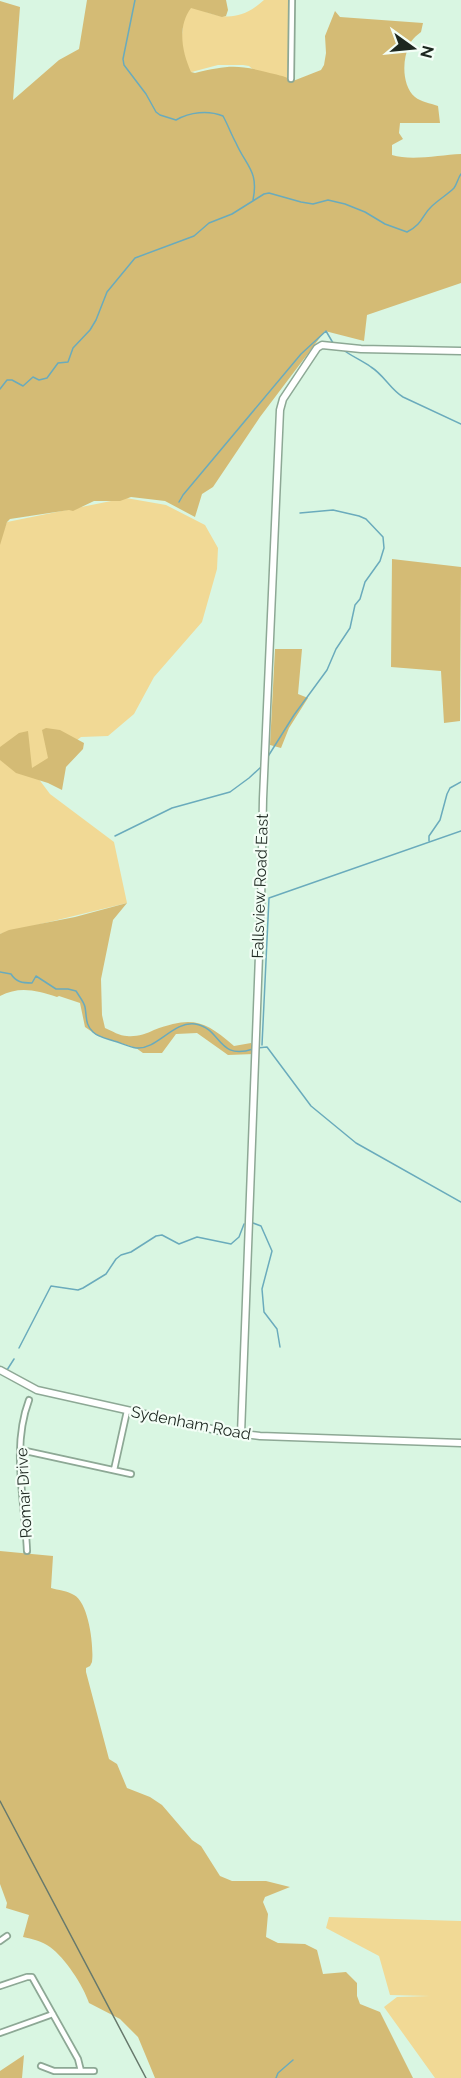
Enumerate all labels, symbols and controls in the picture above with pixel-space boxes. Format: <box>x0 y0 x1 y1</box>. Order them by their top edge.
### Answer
north arrow <box>383 18 443 78</box>
text: N <box>416 43 438 60</box>
street label: Fallsview Road East <box>248 812 272 959</box>
street label: Sydenham Road <box>129 1402 253 1444</box>
street label: Romar Drive <box>12 1447 36 1539</box>

